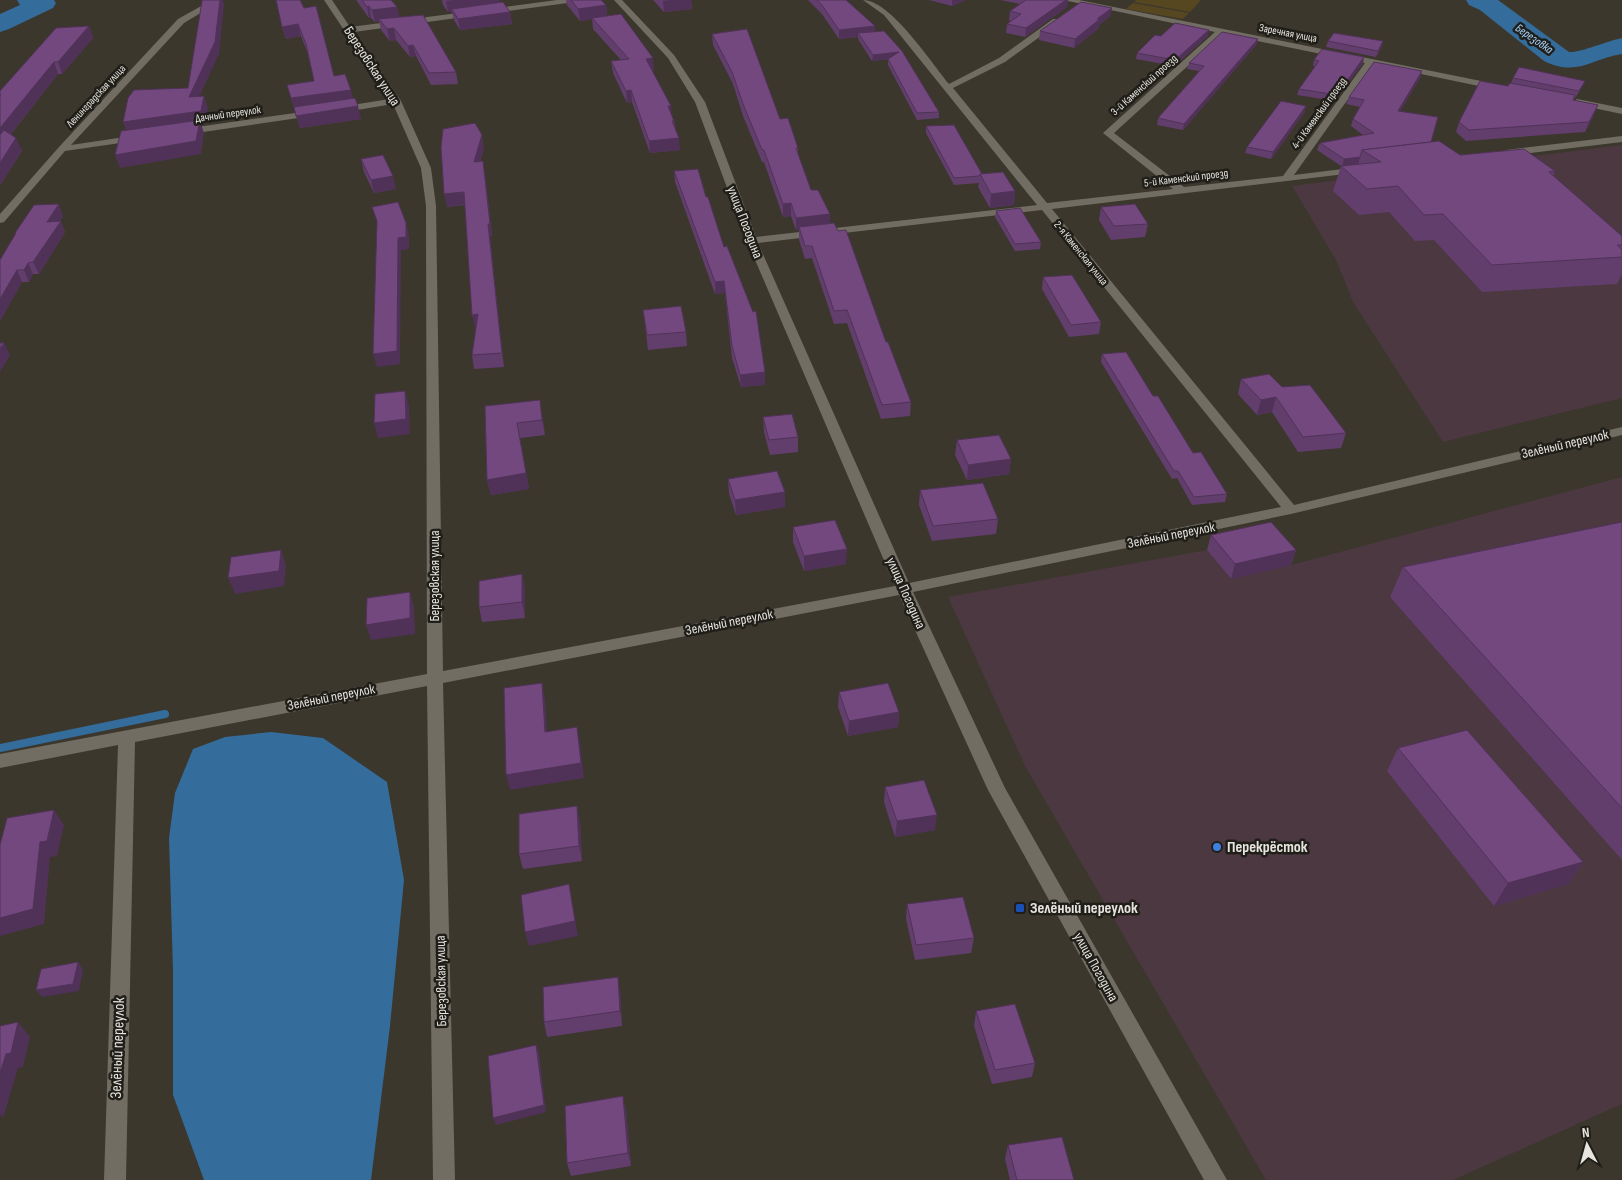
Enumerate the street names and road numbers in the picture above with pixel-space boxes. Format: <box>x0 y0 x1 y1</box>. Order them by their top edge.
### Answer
street label: Заречная улица <box>1258 21 1318 45</box>
street label: Березовская улица <box>340 23 404 109</box>
street label: 3-й Каменский проезд <box>1108 52 1180 118</box>
street label: Ленинградская улица <box>63 62 128 131</box>
street label: 4-й Каменский проезд <box>1289 75 1349 151</box>
street label: Дачный переулок <box>194 103 262 125</box>
street label: 5-й Каменский проезд <box>1143 166 1229 190</box>
street label: улица Погодина <box>723 183 767 261</box>
street label: 2-я Каменская улица <box>1051 218 1111 288</box>
street label: Зелёный переулок <box>1520 426 1611 462</box>
street label: Зелёный переулок <box>1126 518 1217 552</box>
street label: Березовская улица <box>426 530 443 622</box>
street label: улица Погодина <box>883 555 929 631</box>
street label: Зелёный переулок <box>684 605 775 639</box>
street label: Зелёный переулок <box>286 680 377 714</box>
street label: улица Погодина <box>1070 930 1122 1004</box>
street label: Березовская улица <box>432 935 450 1027</box>
street label: Зелёный переулок <box>107 996 129 1099</box>

